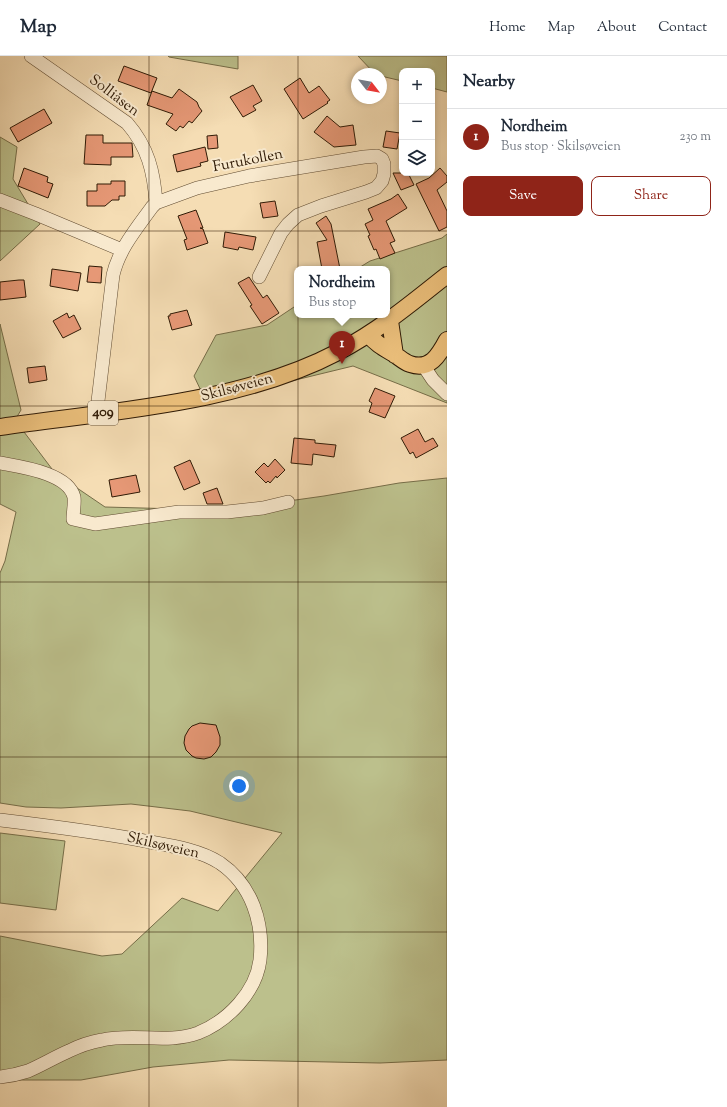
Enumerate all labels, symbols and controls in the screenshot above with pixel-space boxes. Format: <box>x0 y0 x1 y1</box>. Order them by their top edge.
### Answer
text: Map <box>20 14 57 41</box>
text: Home <box>489 18 526 38</box>
text: Map <box>548 18 575 38</box>
text: About <box>597 18 636 38</box>
text: Contact <box>658 18 707 38</box>
north arrow <box>351 68 387 104</box>
map controls <box>399 68 435 176</box>
button: + <box>399 68 435 104</box>
street label: Solliåsen <box>84 70 144 122</box>
text: Nearby <box>463 70 515 94</box>
button: − <box>399 104 435 140</box>
text: Nordheim <box>501 117 567 138</box>
text: 1 <box>474 128 478 146</box>
text: 230 m <box>679 128 711 146</box>
text: Bus stop · Skilsøveien <box>501 138 621 156</box>
button: layers <box>399 140 435 176</box>
street label: Furukollen <box>211 144 285 178</box>
button: Save <box>463 176 583 216</box>
button: Share <box>591 176 711 216</box>
popup <box>294 266 390 318</box>
text: Nordheim <box>309 273 375 294</box>
text: Bus stop <box>309 294 356 312</box>
pin: 1 <box>329 331 355 364</box>
street label: Skilsøveien <box>199 368 275 408</box>
road number: 409 <box>88 401 118 425</box>
your location <box>229 776 249 796</box>
street label: Skilsøveien <box>125 827 201 865</box>

